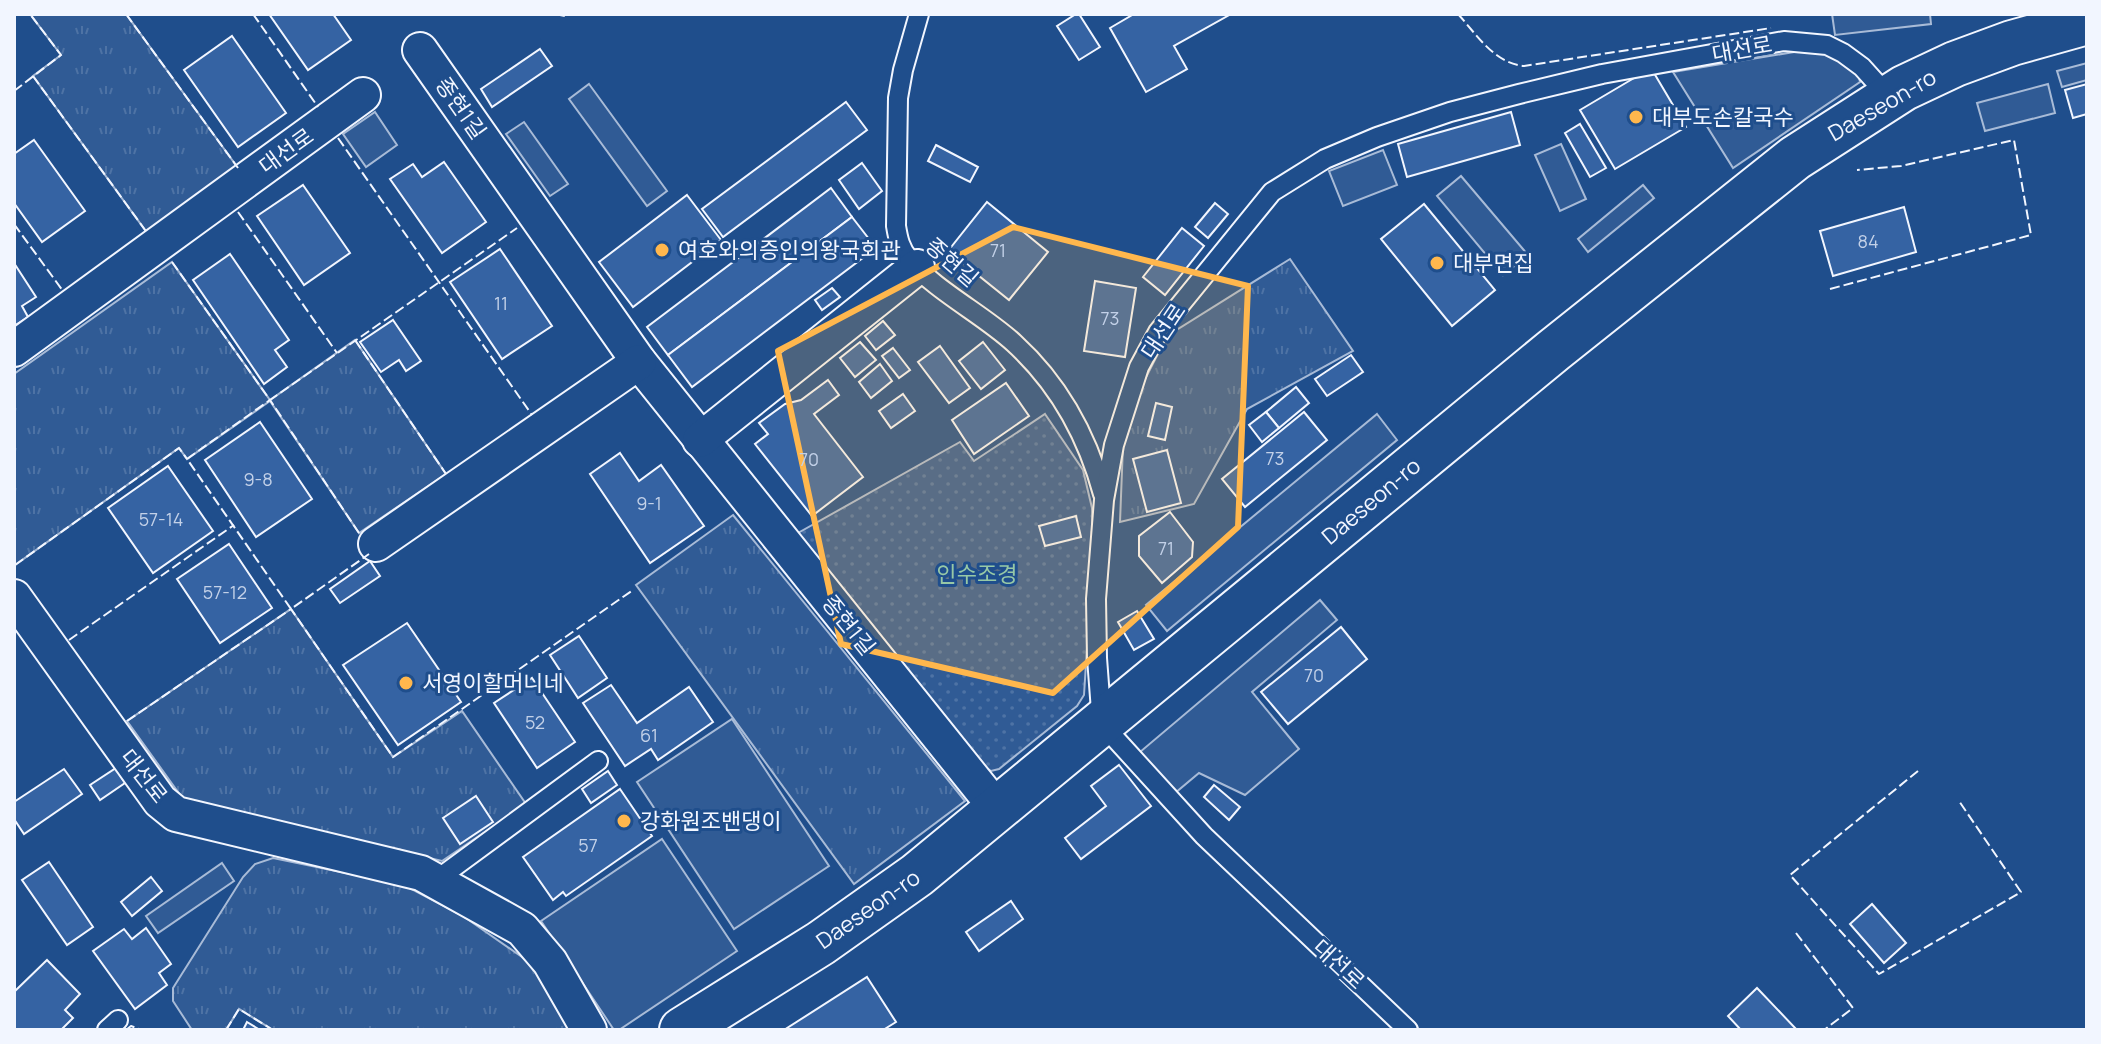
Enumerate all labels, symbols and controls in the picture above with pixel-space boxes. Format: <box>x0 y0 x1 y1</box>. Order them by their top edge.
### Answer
street label: 대선로 <box>1709 29 1775 69</box>
street label: Daeseon-ro <box>1822 62 1942 148</box>
street label: 종현1길 <box>429 71 493 145</box>
place label: 대부도손칼국수 <box>1652 102 1794 132</box>
marker: 대부도손칼국수 <box>1627 108 1645 126</box>
street label: 대선로 <box>253 121 319 181</box>
house number: 84 <box>1857 229 1879 253</box>
street label: 종현길 <box>919 231 985 293</box>
place label: 여호와의증인의왕국회관 <box>678 235 901 265</box>
house number: 71 <box>990 238 1006 262</box>
marker: 여호와의증인의왕국회관 <box>653 241 671 259</box>
place label: 대부면집 <box>1453 248 1534 278</box>
marker: 대부면집 <box>1428 254 1446 272</box>
house number: 11 <box>494 291 508 315</box>
street label: 대선로 <box>1134 297 1192 365</box>
house number: 73 <box>1101 306 1120 330</box>
house number: 73 <box>1266 446 1285 470</box>
house number: 70 <box>799 447 819 471</box>
street label: Daeseon-ro <box>1315 451 1427 551</box>
house number: 9-8 <box>243 467 273 491</box>
house number: 9-1 <box>636 491 662 515</box>
house number: 57-14 <box>139 507 183 531</box>
house number: 71 <box>1158 536 1174 560</box>
park label: 인수조경 <box>937 559 1017 589</box>
house number: 57-12 <box>203 580 247 604</box>
street label: 종현1길 <box>816 589 882 661</box>
house number: 70 <box>1304 663 1324 687</box>
place label: 서영이할머니네 <box>422 668 564 698</box>
marker: 서영이할머니네 <box>397 674 415 692</box>
house number: 52 <box>525 710 545 734</box>
house number: 61 <box>640 723 658 747</box>
street label: 대선로 <box>113 743 175 809</box>
place label: 강화원조밴댕이 <box>640 806 782 836</box>
marker: 강화원조밴댕이 <box>615 812 633 830</box>
house number: 57 <box>578 833 598 857</box>
street label: Daeseon-ro <box>810 862 926 956</box>
street label: 대선로 <box>1307 932 1371 996</box>

